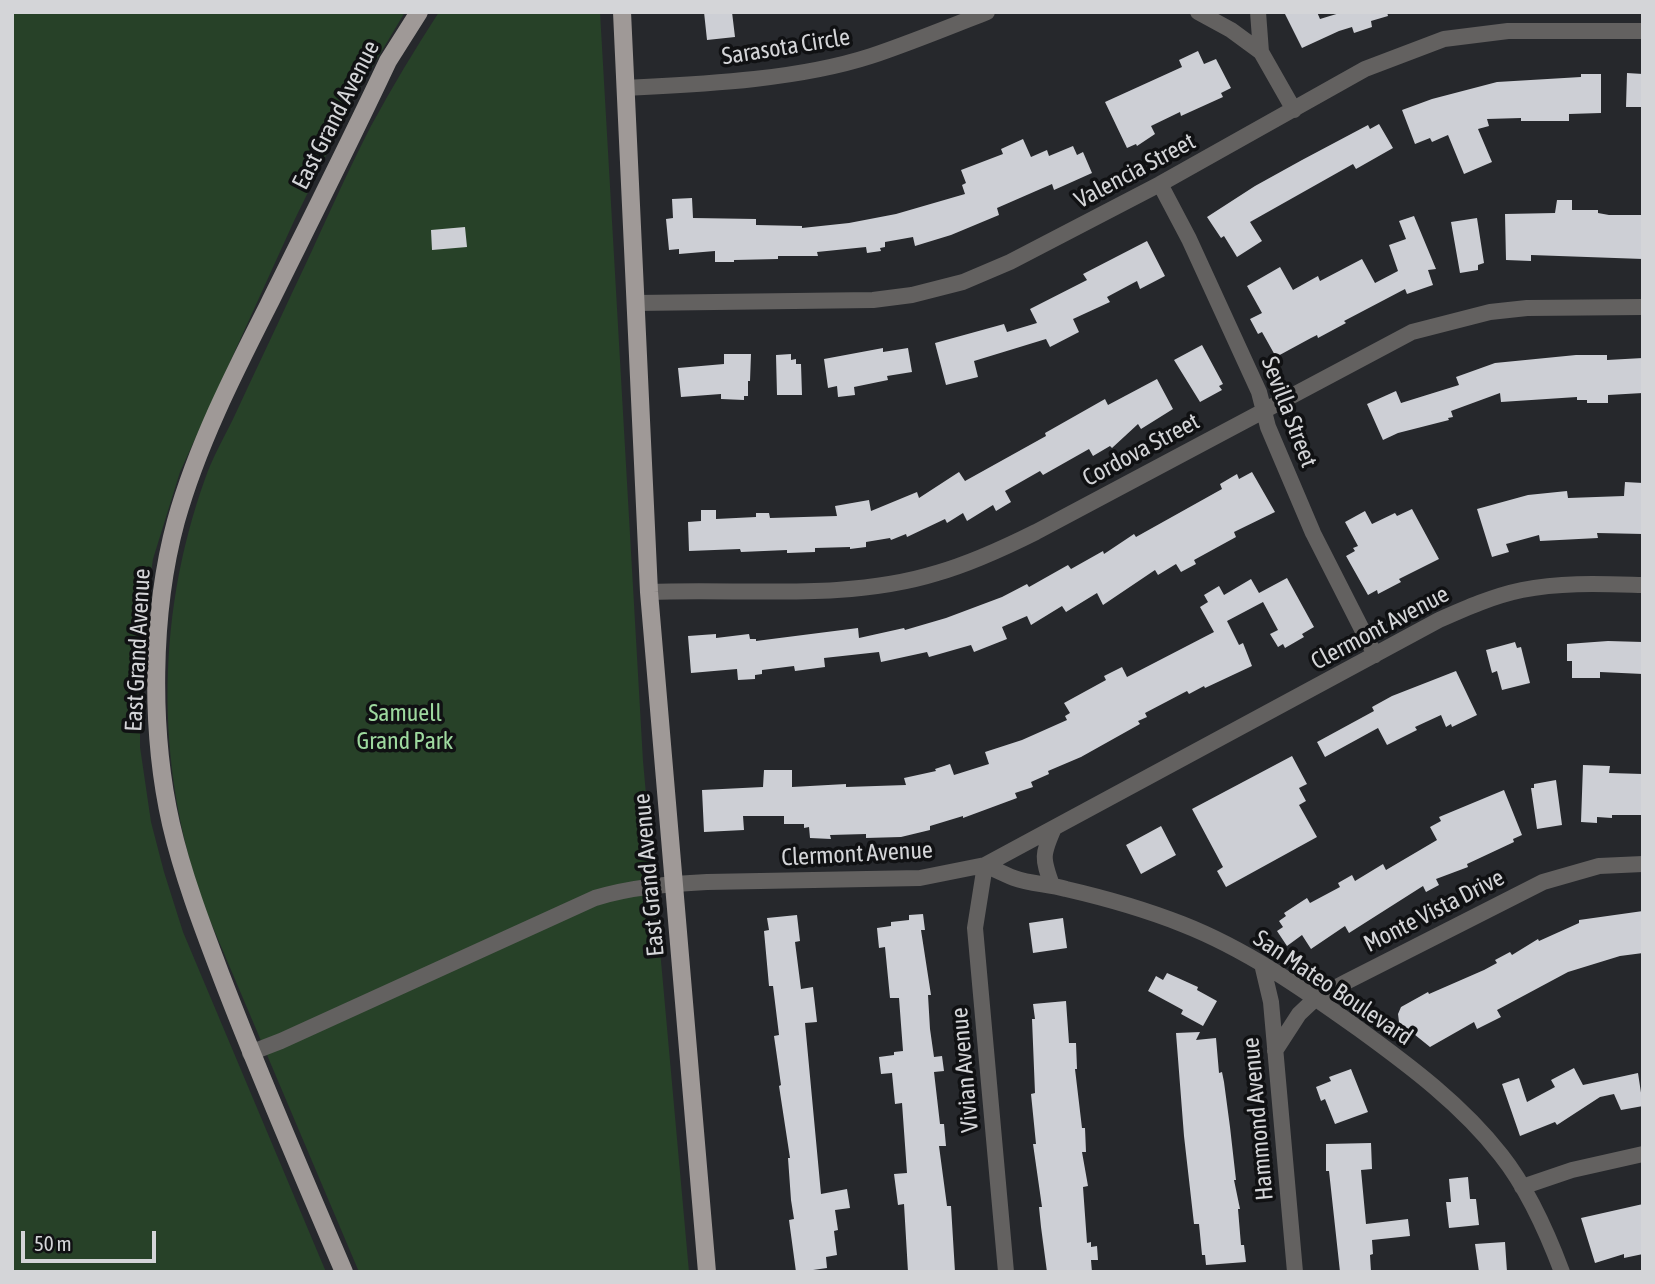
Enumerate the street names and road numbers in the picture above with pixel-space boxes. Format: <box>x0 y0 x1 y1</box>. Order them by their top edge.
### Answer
street label: Sarasota Circle <box>720 23 852 71</box>
street label: East Grand Avenue <box>286 36 386 194</box>
street label: Valencia Street <box>1070 127 1200 215</box>
street label: Sevilla Street <box>1255 353 1323 471</box>
street label: Cordova Street <box>1078 407 1204 493</box>
street label: East Grand Avenue <box>119 568 157 732</box>
street label: Clermont Avenue <box>1306 580 1454 676</box>
street label: East Grand Avenue <box>628 792 670 958</box>
street label: Clermont Avenue <box>780 836 934 872</box>
street label: Monte Vista Drive <box>1359 863 1509 959</box>
street label: San Mateo Boulevard <box>1248 924 1418 1052</box>
street label: Vivian Avenue <box>945 1006 985 1134</box>
street label: Hammond Avenue <box>1237 1036 1279 1202</box>

